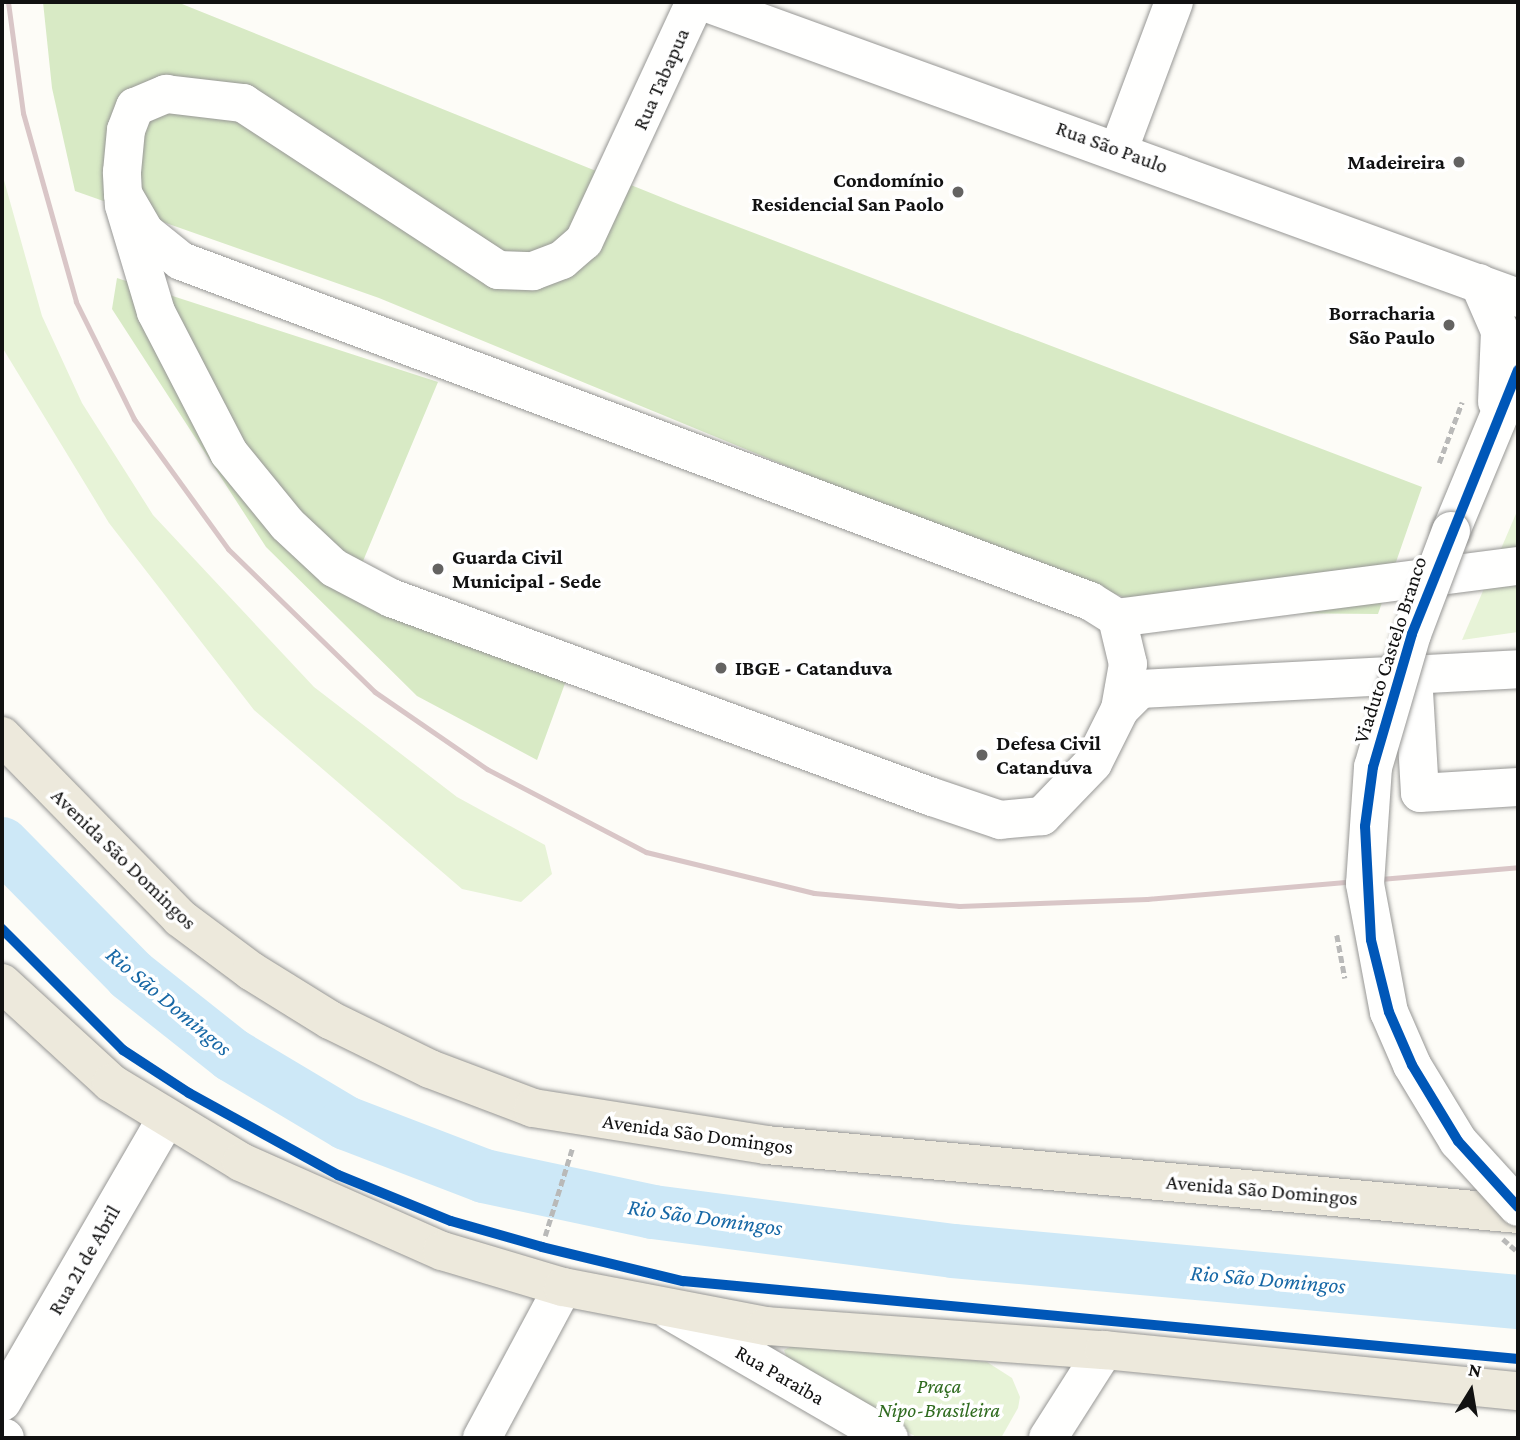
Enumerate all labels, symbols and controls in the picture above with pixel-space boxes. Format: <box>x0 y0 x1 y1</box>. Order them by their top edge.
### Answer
street label: Rua Tabapua <box>627 24 695 134</box>
street label: Rua São Paulo <box>1053 115 1171 179</box>
place label: Madeireira <box>1347 149 1445 175</box>
marker: Madeireira <box>1451 154 1467 170</box>
place label: Condomínio Residencial San Paolo <box>752 167 944 217</box>
marker: Condomínio Residencial San Paolo <box>950 184 966 200</box>
place label: Borracharia São Paulo <box>1329 300 1435 350</box>
marker: Borracharia São Paulo <box>1441 317 1457 333</box>
place label: Guarda Civil Municipal - Sede <box>452 544 601 594</box>
street label: Viaduto Castelo Branco <box>1348 553 1432 747</box>
marker: Guarda Civil Municipal - Sede <box>430 561 446 577</box>
place label: IBGE - Catanduva <box>735 655 892 681</box>
marker: IBGE - Catanduva <box>713 660 729 676</box>
place label: Defesa Civil Catanduva <box>996 730 1101 780</box>
marker: Defesa Civil Catanduva <box>974 747 990 763</box>
street label: Avenida São Domingos <box>46 783 202 935</box>
water label: Rio São Domingos <box>101 940 237 1062</box>
street label: Avenida São Domingos <box>601 1108 795 1160</box>
street label: Avenida São Domingos <box>1165 1169 1359 1211</box>
water label: Rio São Domingos <box>626 1193 784 1241</box>
street label: Rua 21 de Abril <box>42 1201 126 1319</box>
water label: Rio São Domingos <box>1189 1258 1347 1300</box>
street label: Rua Paraiba <box>731 1339 829 1411</box>
north arrow <box>1436 1356 1506 1426</box>
text: N <box>1467 1358 1483 1381</box>
park label: Praça Nipo-Brasileira <box>878 1373 1000 1423</box>

